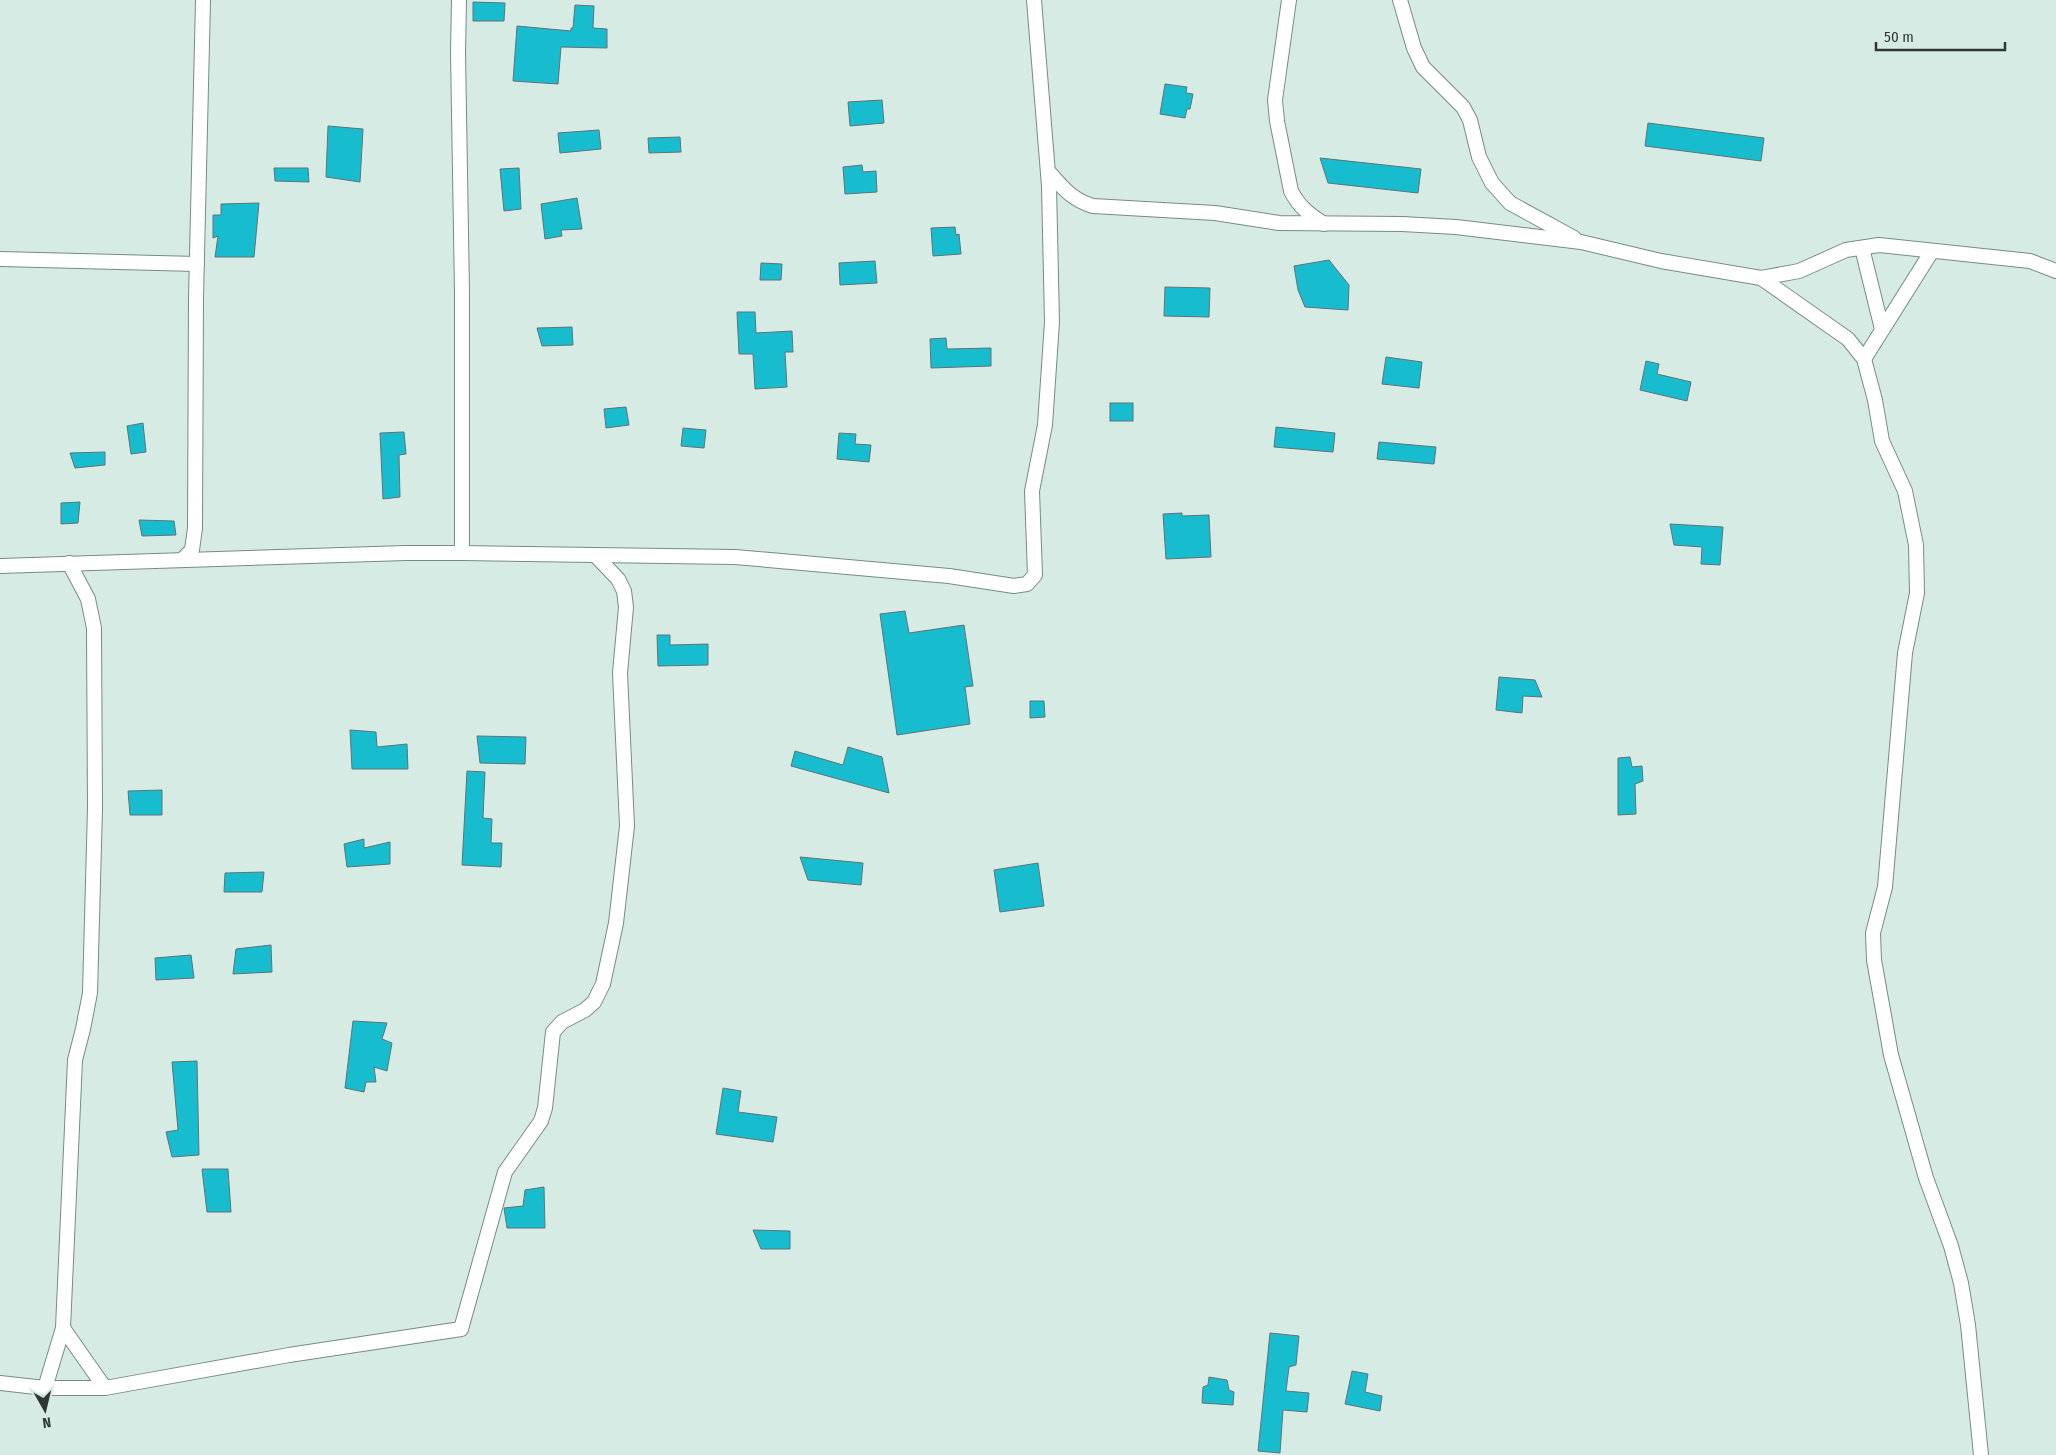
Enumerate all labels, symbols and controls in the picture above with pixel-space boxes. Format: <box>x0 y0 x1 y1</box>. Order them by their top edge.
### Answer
scale bar <box>1876 20 2005 52</box>
text: 50 m <box>1884 28 1914 46</box>
north arrow <box>20 1385 70 1435</box>
text: N <box>41 1413 52 1431</box>

